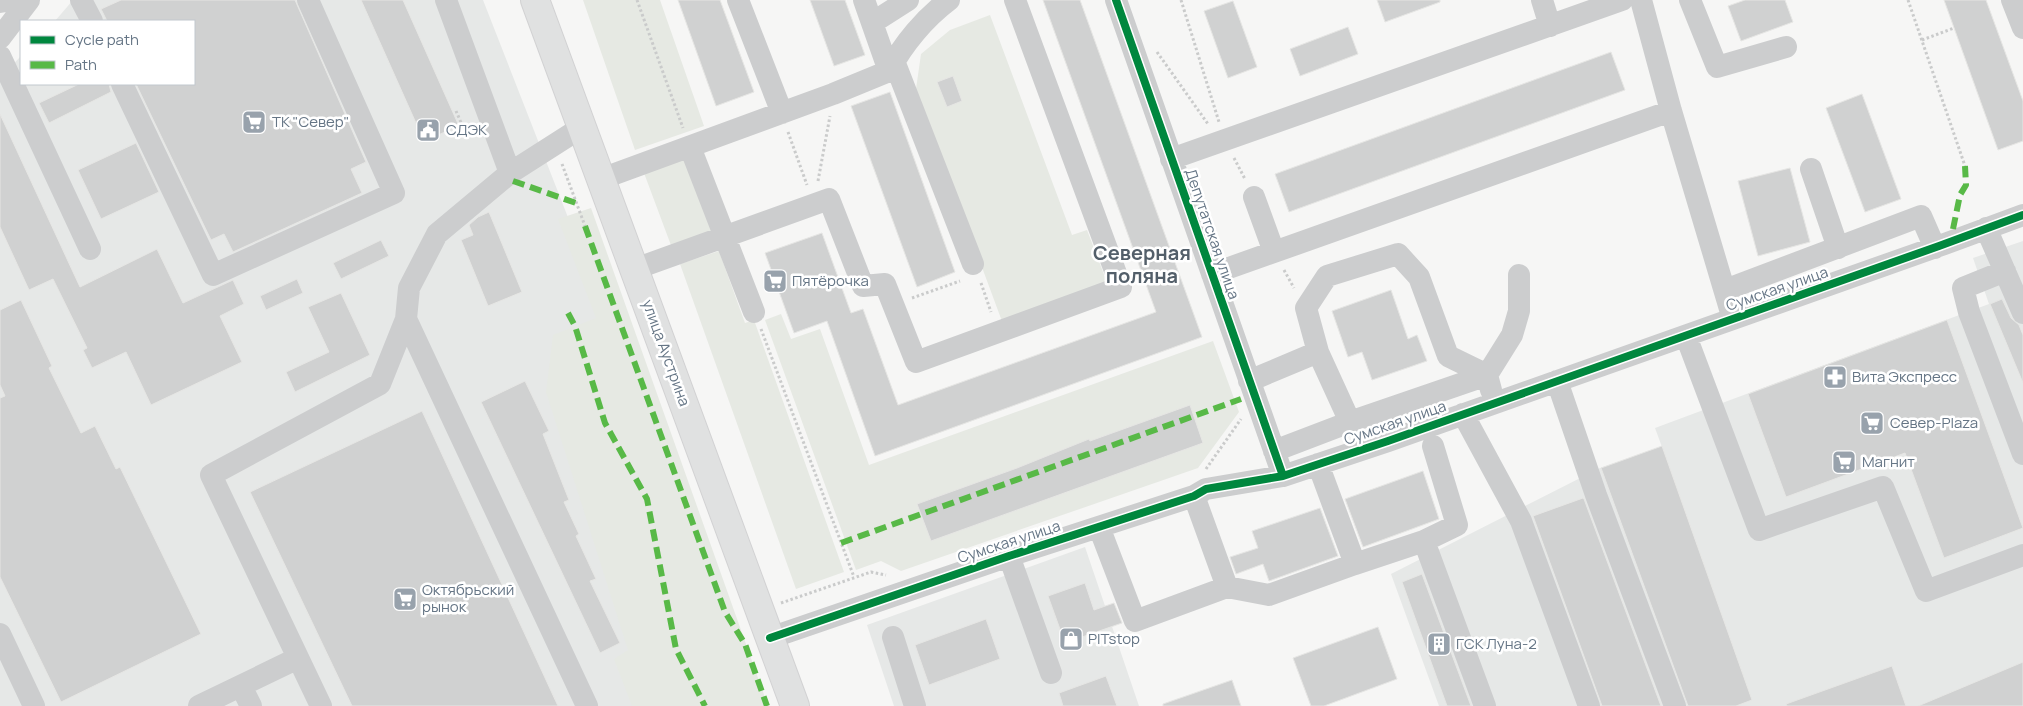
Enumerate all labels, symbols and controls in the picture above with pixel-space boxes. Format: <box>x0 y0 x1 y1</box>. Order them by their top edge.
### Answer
legend <box>20 20 195 85</box>
text: Cycle path <box>65 29 139 50</box>
text: Path <box>65 54 97 75</box>
supermarket icon: ТК "Север" <box>241 109 267 135</box>
place label: ТК "Север" <box>272 111 350 132</box>
public building icon: СДЭК <box>415 117 441 143</box>
place label: СДЭК <box>446 119 487 140</box>
street label: Депутатская улица <box>1180 166 1245 302</box>
district label: Северная поляна <box>1093 239 1191 289</box>
street label: Сумская улица <box>1723 261 1831 316</box>
supermarket icon: Пятёрочка <box>762 268 788 294</box>
place label: Пятёрочка <box>792 270 869 291</box>
street label: улица Аустрина <box>637 297 696 409</box>
pharmacy icon: Вита Экспресс <box>1822 364 1848 390</box>
place label: Вита Экспресс <box>1852 366 1957 387</box>
street label: Сумская улица <box>1341 395 1449 450</box>
supermarket icon: Север-Plaza <box>1859 410 1885 436</box>
place label: Север-Plaza <box>1890 412 1978 433</box>
supermarket icon: Магнит <box>1831 449 1857 475</box>
place label: Магнит <box>1862 451 1915 472</box>
street label: Сумская улица <box>955 515 1063 568</box>
place label: Октябрьский рынок <box>422 579 514 617</box>
supermarket icon: Октябрьский рынок <box>392 586 418 612</box>
shop icon: PITstop <box>1058 626 1084 652</box>
place label: PITstop <box>1088 628 1140 649</box>
building icon: ГСК Луна-2 <box>1426 631 1452 657</box>
place label: ГСК Луна-2 <box>1456 633 1537 654</box>

